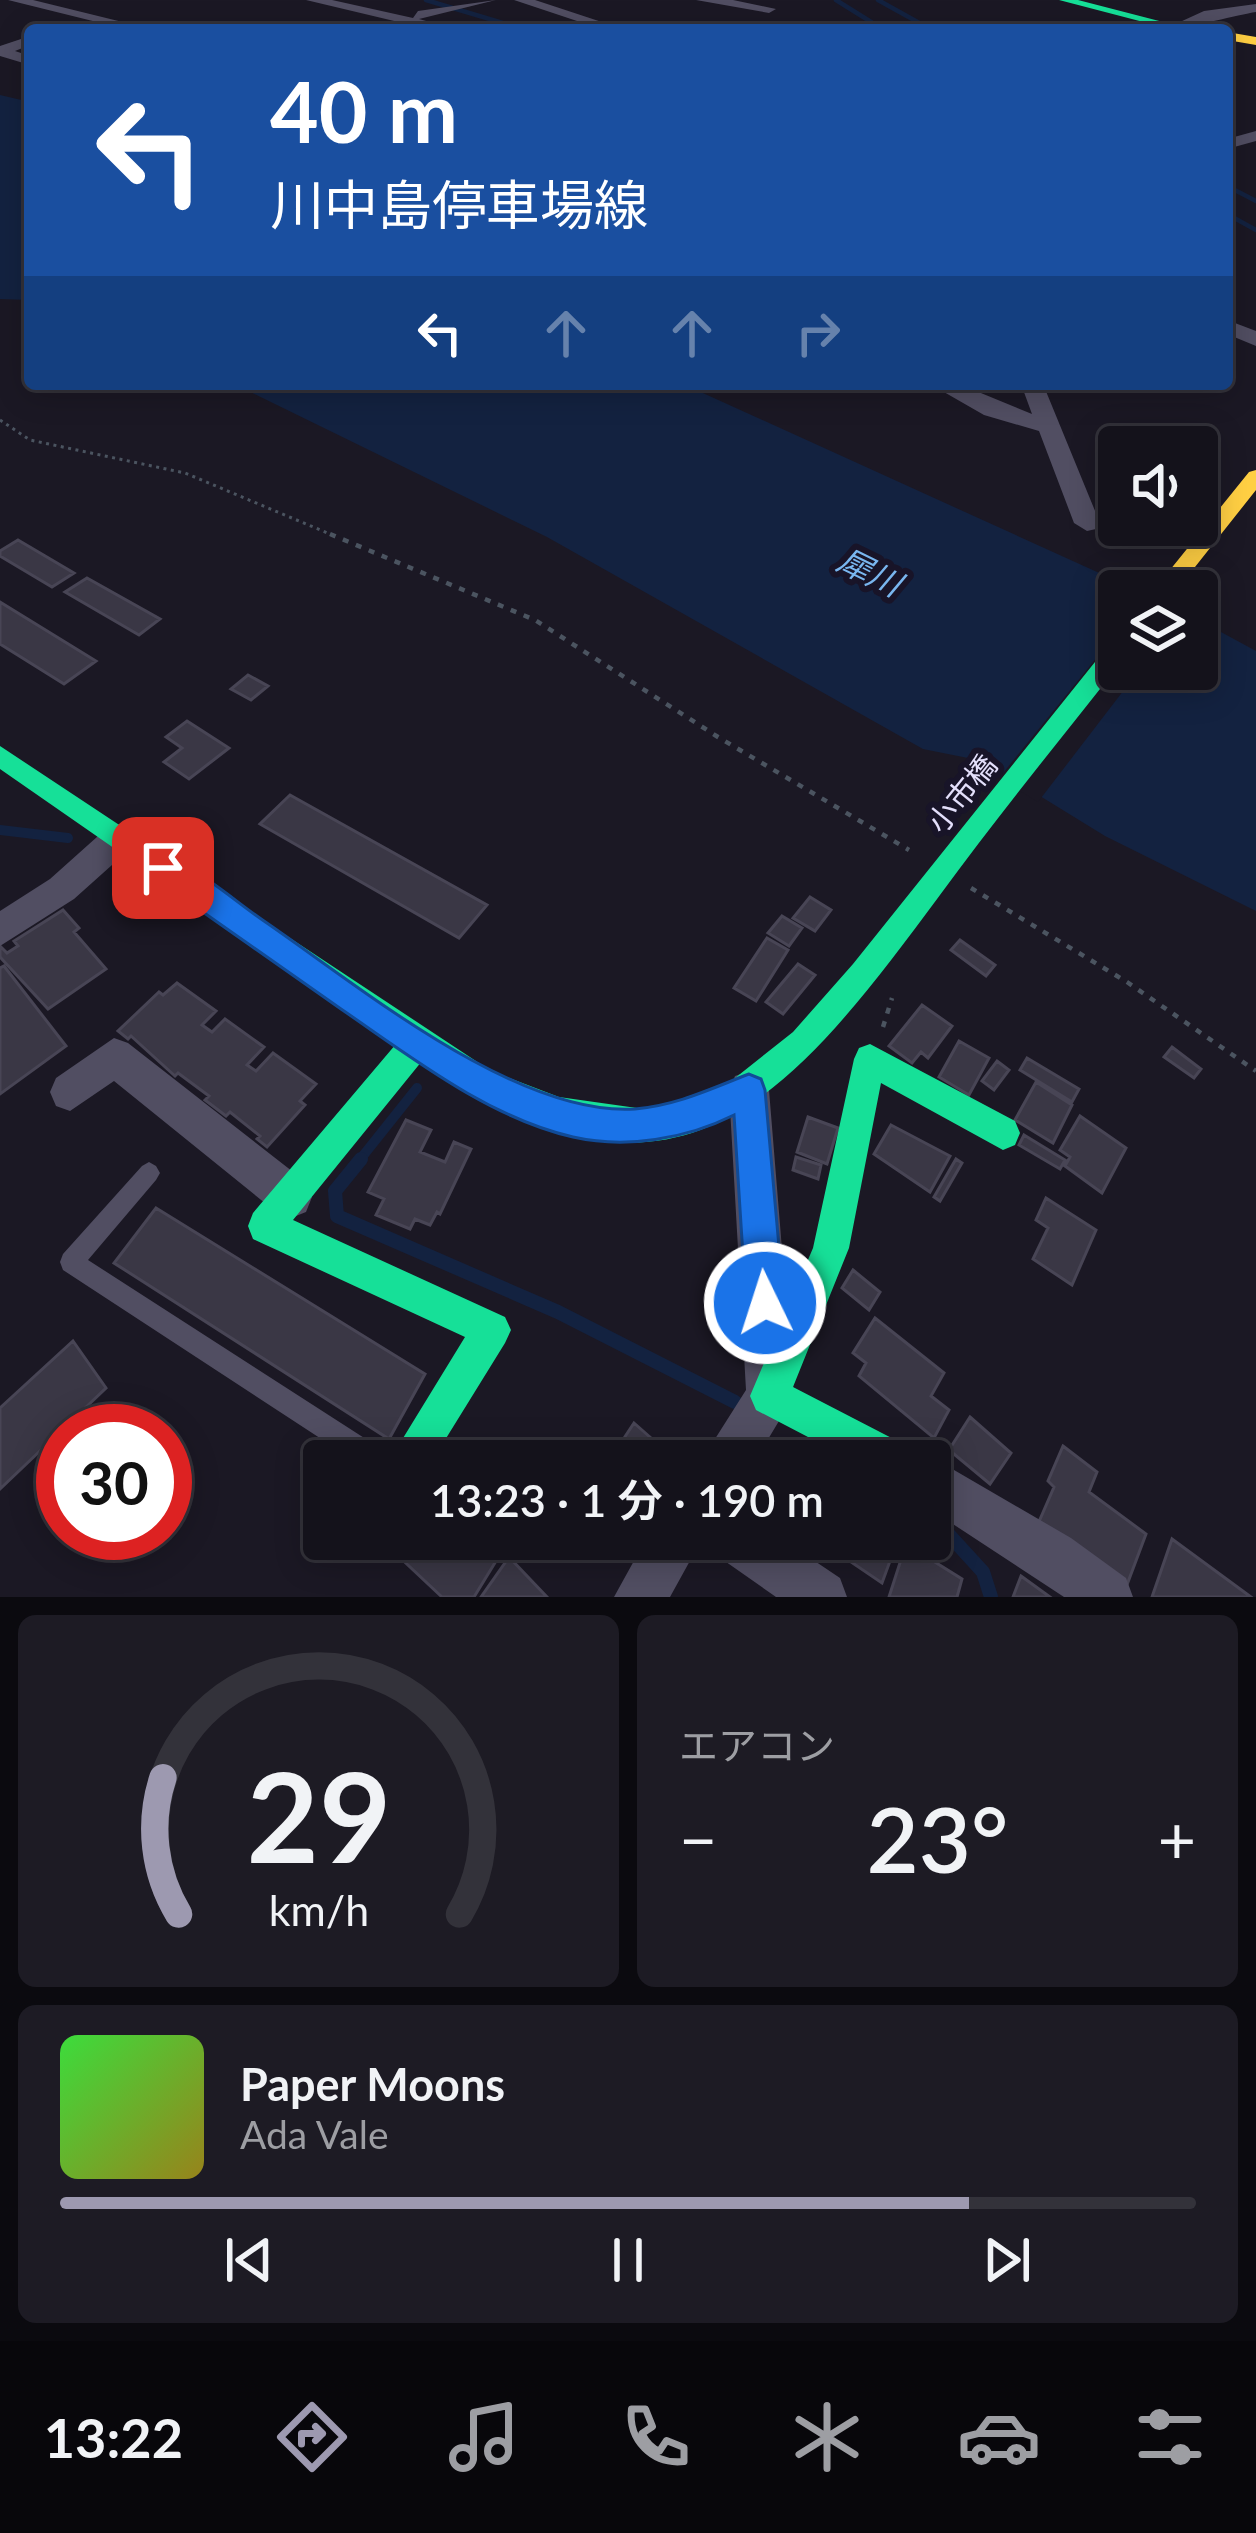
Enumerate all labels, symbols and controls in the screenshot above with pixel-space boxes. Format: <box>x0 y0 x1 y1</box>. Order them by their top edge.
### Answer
text: 40 m <box>270 60 458 161</box>
icon: left <box>72 72 228 228</box>
text: 川中島停車場線 <box>270 172 648 237</box>
icon: left <box>407 300 473 366</box>
icon: ahead <box>533 300 599 366</box>
icon: ahead <box>659 300 725 366</box>
icon: right <box>785 300 851 366</box>
map controls <box>1098 426 1218 690</box>
button: sound <box>1098 426 1218 546</box>
water label: 犀川 <box>832 539 911 605</box>
button: layers <box>1098 570 1218 690</box>
street label: 小市橋 <box>919 747 1003 839</box>
pin <box>112 817 214 919</box>
icon: arrive <box>130 835 196 901</box>
position arrow <box>702 1240 828 1366</box>
speed limit sign: 30 <box>36 1404 192 1560</box>
text: 13:23 · 1 分 · 190 m <box>430 1473 824 1527</box>
text: エアコン <box>679 1722 835 1768</box>
text: 29 <box>246 1740 391 1890</box>
text: 23° <box>867 1784 1008 1892</box>
text: − <box>679 1799 717 1878</box>
text: + <box>1158 1799 1196 1878</box>
text: km/h <box>268 1884 369 1935</box>
text: Paper Moons <box>240 2057 505 2111</box>
text: Ada Vale <box>240 2111 389 2157</box>
icon: previous <box>216 2227 282 2293</box>
icon: pause <box>595 2227 661 2293</box>
icon: next <box>974 2227 1040 2293</box>
icon: directions <box>270 2395 354 2479</box>
icon: music <box>442 2395 526 2479</box>
icon: phone <box>614 2395 698 2479</box>
icon: climate <box>785 2395 869 2479</box>
icon: car <box>957 2395 1041 2479</box>
icon: filters <box>1128 2395 1212 2479</box>
text: 13:22 <box>44 2405 183 2470</box>

